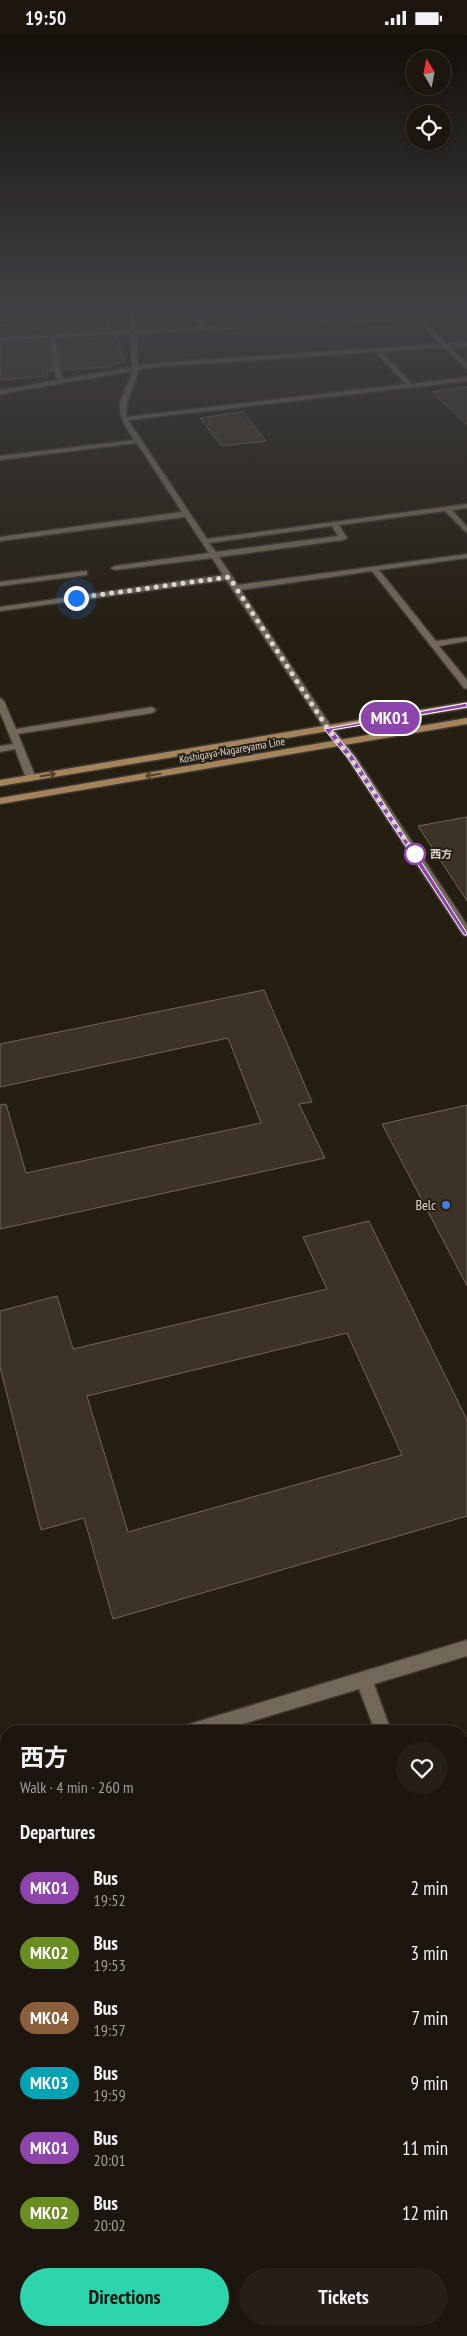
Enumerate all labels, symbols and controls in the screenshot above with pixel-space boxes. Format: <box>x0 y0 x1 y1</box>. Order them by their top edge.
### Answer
text: 19:50 <box>25 6 66 30</box>
north arrow <box>406 50 451 95</box>
map controls <box>406 50 451 150</box>
button: locate <box>406 105 451 150</box>
your location <box>64 586 89 611</box>
line badge: MK01 <box>355 702 425 734</box>
text: MK01 <box>371 706 409 729</box>
street label: Koshigaya-Nagareyama Line <box>178 734 286 766</box>
one-way arrow <box>40 770 56 780</box>
one-way arrow <box>145 770 161 780</box>
marker: 西方 <box>404 843 426 865</box>
place label: 西方 <box>430 847 452 861</box>
place label: Belc <box>415 1196 436 1214</box>
marker: Belc <box>440 1199 452 1211</box>
text: 西方 <box>20 1742 68 1773</box>
button: heart <box>396 1742 448 1794</box>
text: Walk · 4 min · 260 m <box>20 1777 133 1797</box>
text: Departures <box>20 1820 95 1844</box>
text: Bus <box>94 1866 118 1890</box>
text: MK01 <box>30 1876 69 1899</box>
text: 2 min <box>411 1876 448 1900</box>
text: 19:52 <box>94 1890 126 1910</box>
text: Bus <box>94 1931 118 1955</box>
text: MK02 <box>30 1941 69 1964</box>
text: 3 min <box>411 1941 448 1965</box>
text: 19:53 <box>94 1955 126 1975</box>
text: Bus <box>94 1996 118 2020</box>
text: MK04 <box>30 2006 69 2029</box>
text: 7 min <box>411 2006 448 2030</box>
text: 19:57 <box>94 2020 126 2040</box>
text: Bus <box>94 2061 118 2085</box>
text: MK03 <box>30 2071 69 2094</box>
text: 9 min <box>411 2071 448 2095</box>
text: 19:59 <box>94 2085 126 2105</box>
text: Bus <box>94 2126 118 2150</box>
text: MK01 <box>30 2136 69 2159</box>
text: 11 min <box>402 2136 448 2160</box>
text: 20:01 <box>94 2150 126 2170</box>
text: Bus <box>94 2191 118 2215</box>
text: MK02 <box>30 2201 69 2224</box>
text: 12 min <box>402 2201 448 2225</box>
text: 20:02 <box>94 2215 126 2235</box>
button: Directions <box>20 2268 229 2326</box>
button: Tickets <box>239 2268 448 2326</box>

